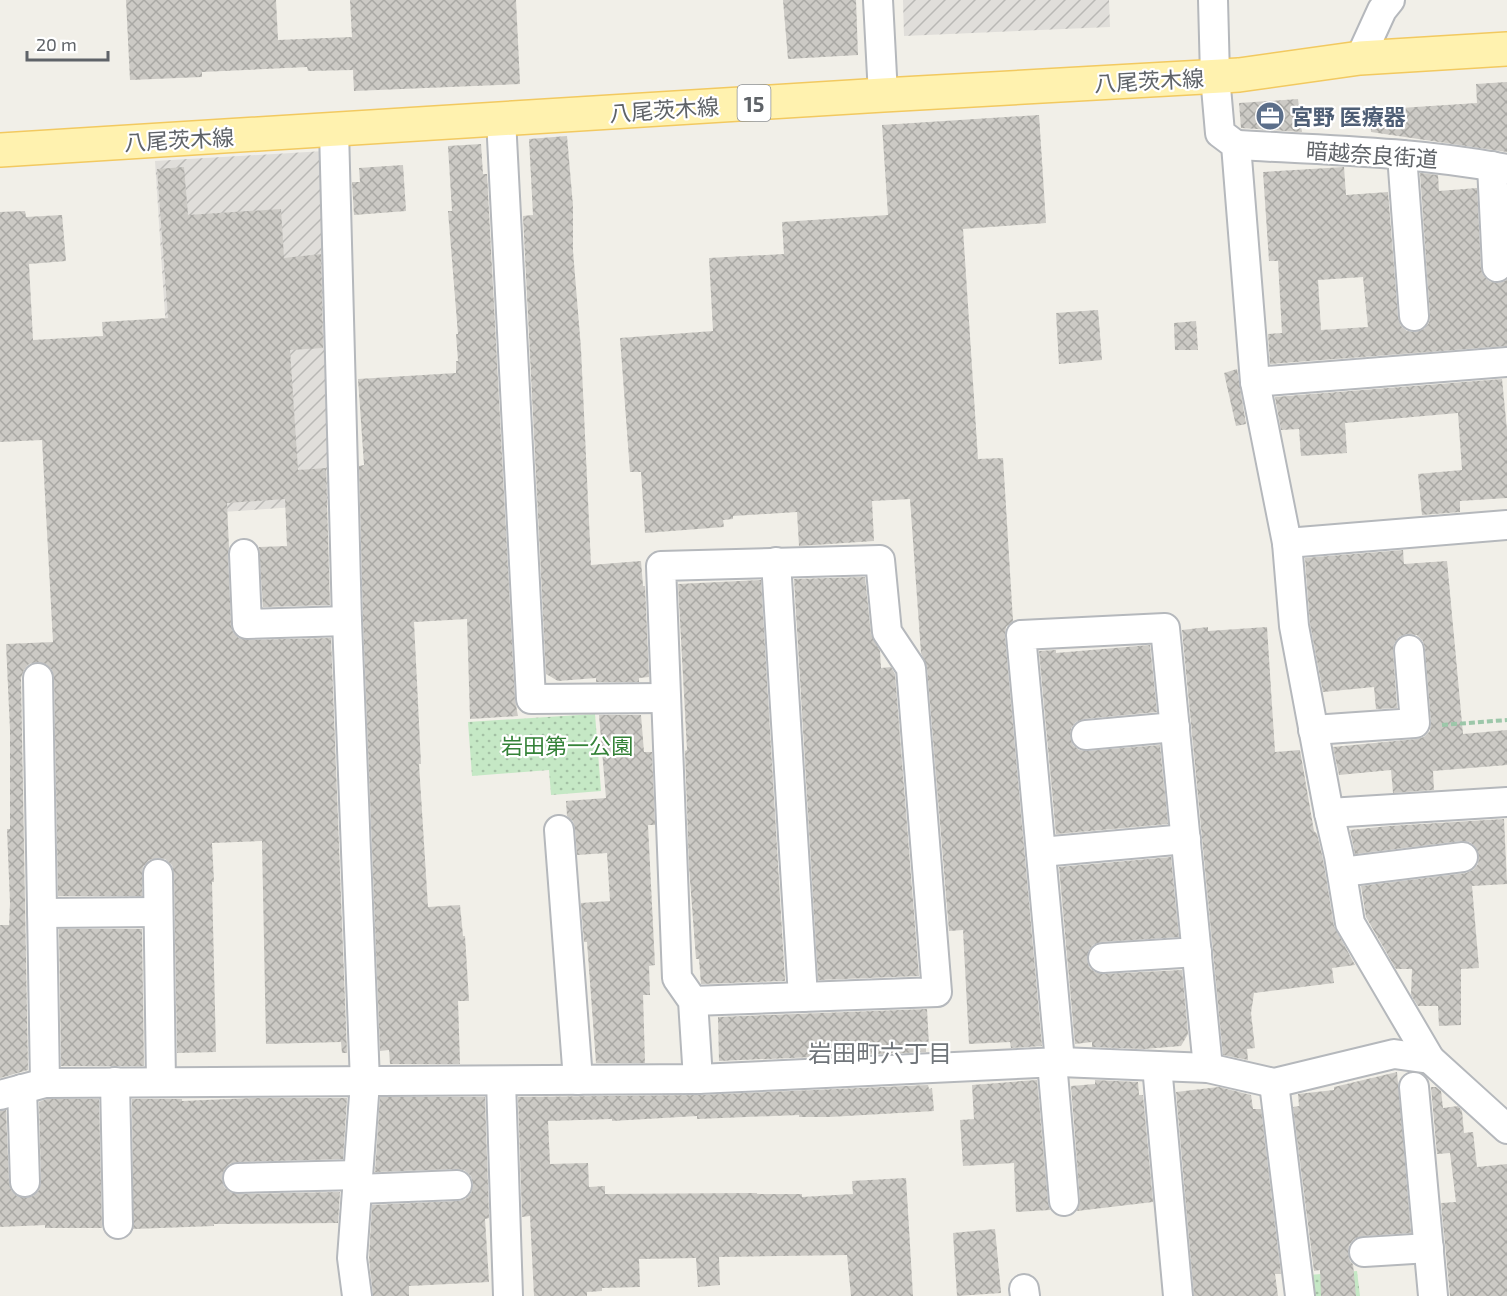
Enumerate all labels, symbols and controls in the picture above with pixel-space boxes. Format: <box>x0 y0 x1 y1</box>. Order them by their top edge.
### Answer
scale bar <box>27 24 108 62</box>
text: 20 m <box>36 33 77 55</box>
street label: 八尾茨木線 <box>1093 64 1205 96</box>
road number: 15 <box>738 85 771 121</box>
street label: 八尾茨木線 <box>608 92 720 126</box>
office icon: 宮野 医療器 <box>1254 100 1286 132</box>
place label: 宮野 医療器 <box>1291 103 1406 129</box>
street label: 八尾茨木線 <box>123 123 235 155</box>
street label: 暗越奈良街道 <box>1305 136 1439 172</box>
park label: 岩田第一公園 <box>501 732 633 758</box>
district label: 岩田町六丁目 <box>808 1038 952 1067</box>

